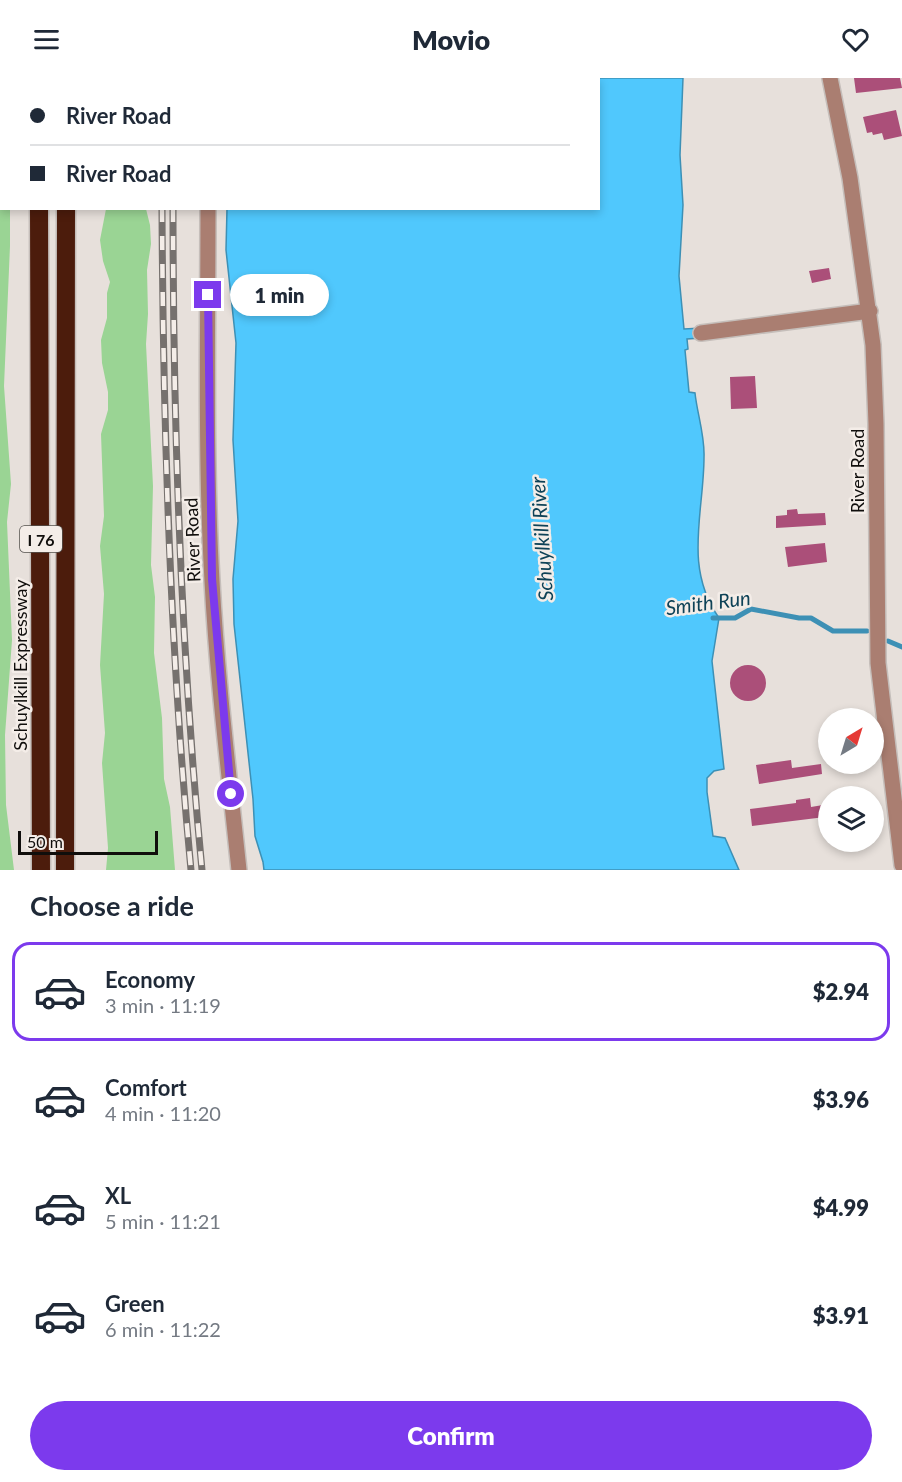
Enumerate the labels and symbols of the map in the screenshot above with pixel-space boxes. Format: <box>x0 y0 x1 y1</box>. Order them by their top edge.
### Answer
callout: 1 min <box>229 274 328 316</box>
route end <box>194 281 221 308</box>
street label: River Road <box>846 429 868 513</box>
water label: Schuylkill River <box>525 475 557 602</box>
street label: River Road <box>180 497 204 583</box>
road number: I 76 <box>20 526 62 552</box>
street label: Schuylkill Expressway <box>9 579 31 751</box>
water label: Smith Run <box>664 585 752 619</box>
north arrow <box>818 708 884 774</box>
route start <box>217 780 244 807</box>
scale bar <box>18 828 158 856</box>

